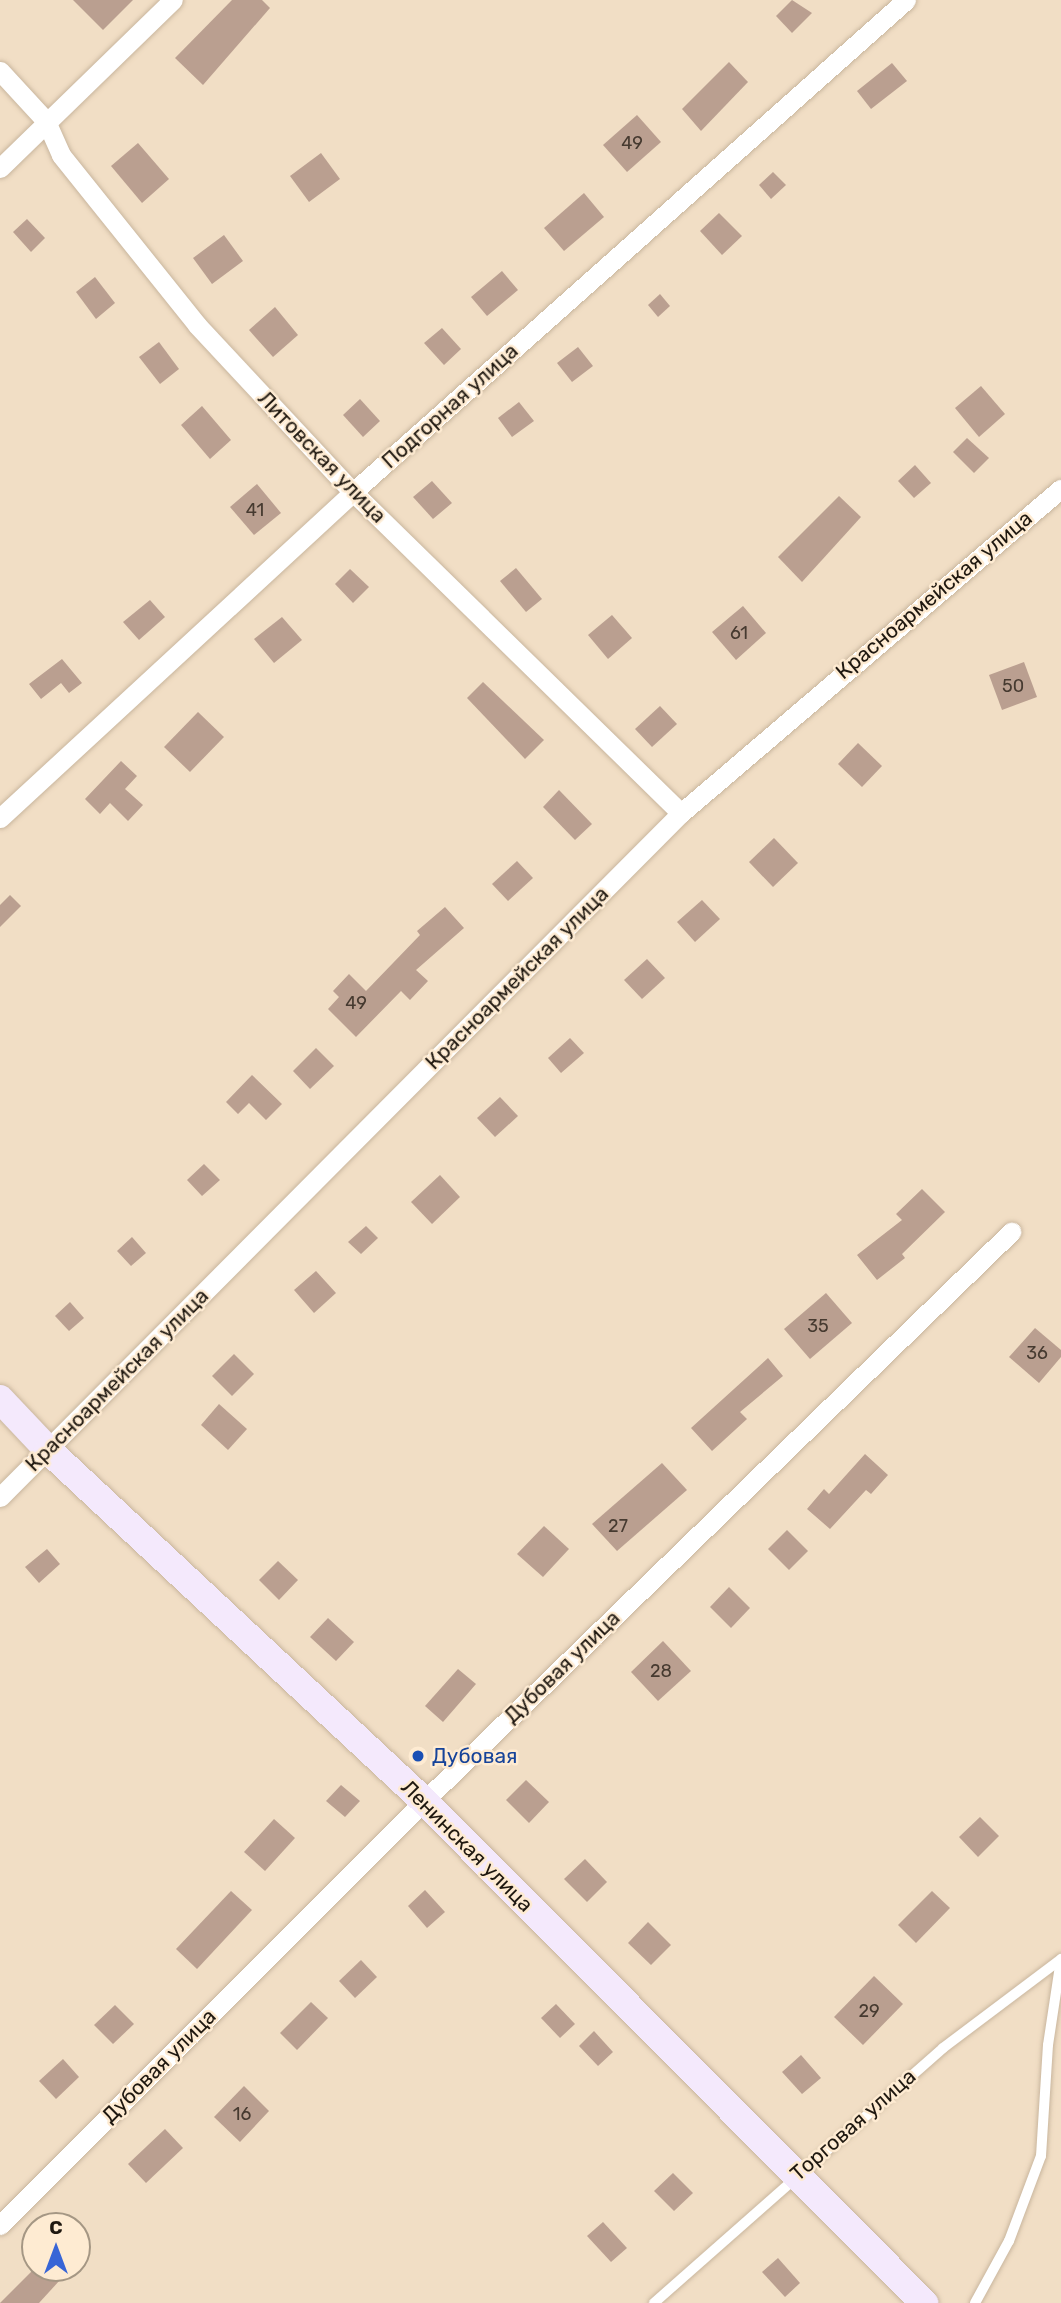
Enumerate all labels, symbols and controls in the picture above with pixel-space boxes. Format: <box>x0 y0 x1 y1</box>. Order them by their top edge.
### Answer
house number: 49 <box>621 132 643 154</box>
street label: Подгорная улица <box>377 338 523 474</box>
street label: Литовская улица <box>253 386 391 528</box>
house number: 41 <box>246 499 264 521</box>
street label: Красноармейская улица <box>831 506 1037 684</box>
house number: 61 <box>730 622 748 644</box>
house number: 50 <box>1002 675 1024 697</box>
street label: Красноармейская улица <box>420 881 614 1075</box>
house number: 49 <box>345 992 367 1014</box>
street label: Красноармейская улица <box>20 1283 214 1477</box>
house number: 35 <box>807 1315 829 1337</box>
house number: 36 <box>1026 1342 1048 1364</box>
house number: 27 <box>608 1515 628 1537</box>
street label: Дубовая улица <box>499 1605 625 1729</box>
house number: 28 <box>650 1660 672 1682</box>
place label: Дубовая <box>432 1743 517 1769</box>
marker: Дубовая <box>410 1748 426 1764</box>
street label: Ленинская улица <box>396 1775 538 1917</box>
house number: 29 <box>858 2000 880 2022</box>
street label: Дубовая улица <box>97 2004 221 2128</box>
street label: Торговая улица <box>785 2064 921 2186</box>
house number: 16 <box>233 2103 251 2125</box>
north arrow <box>21 2212 91 2282</box>
text: С <box>49 2216 63 2239</box>

